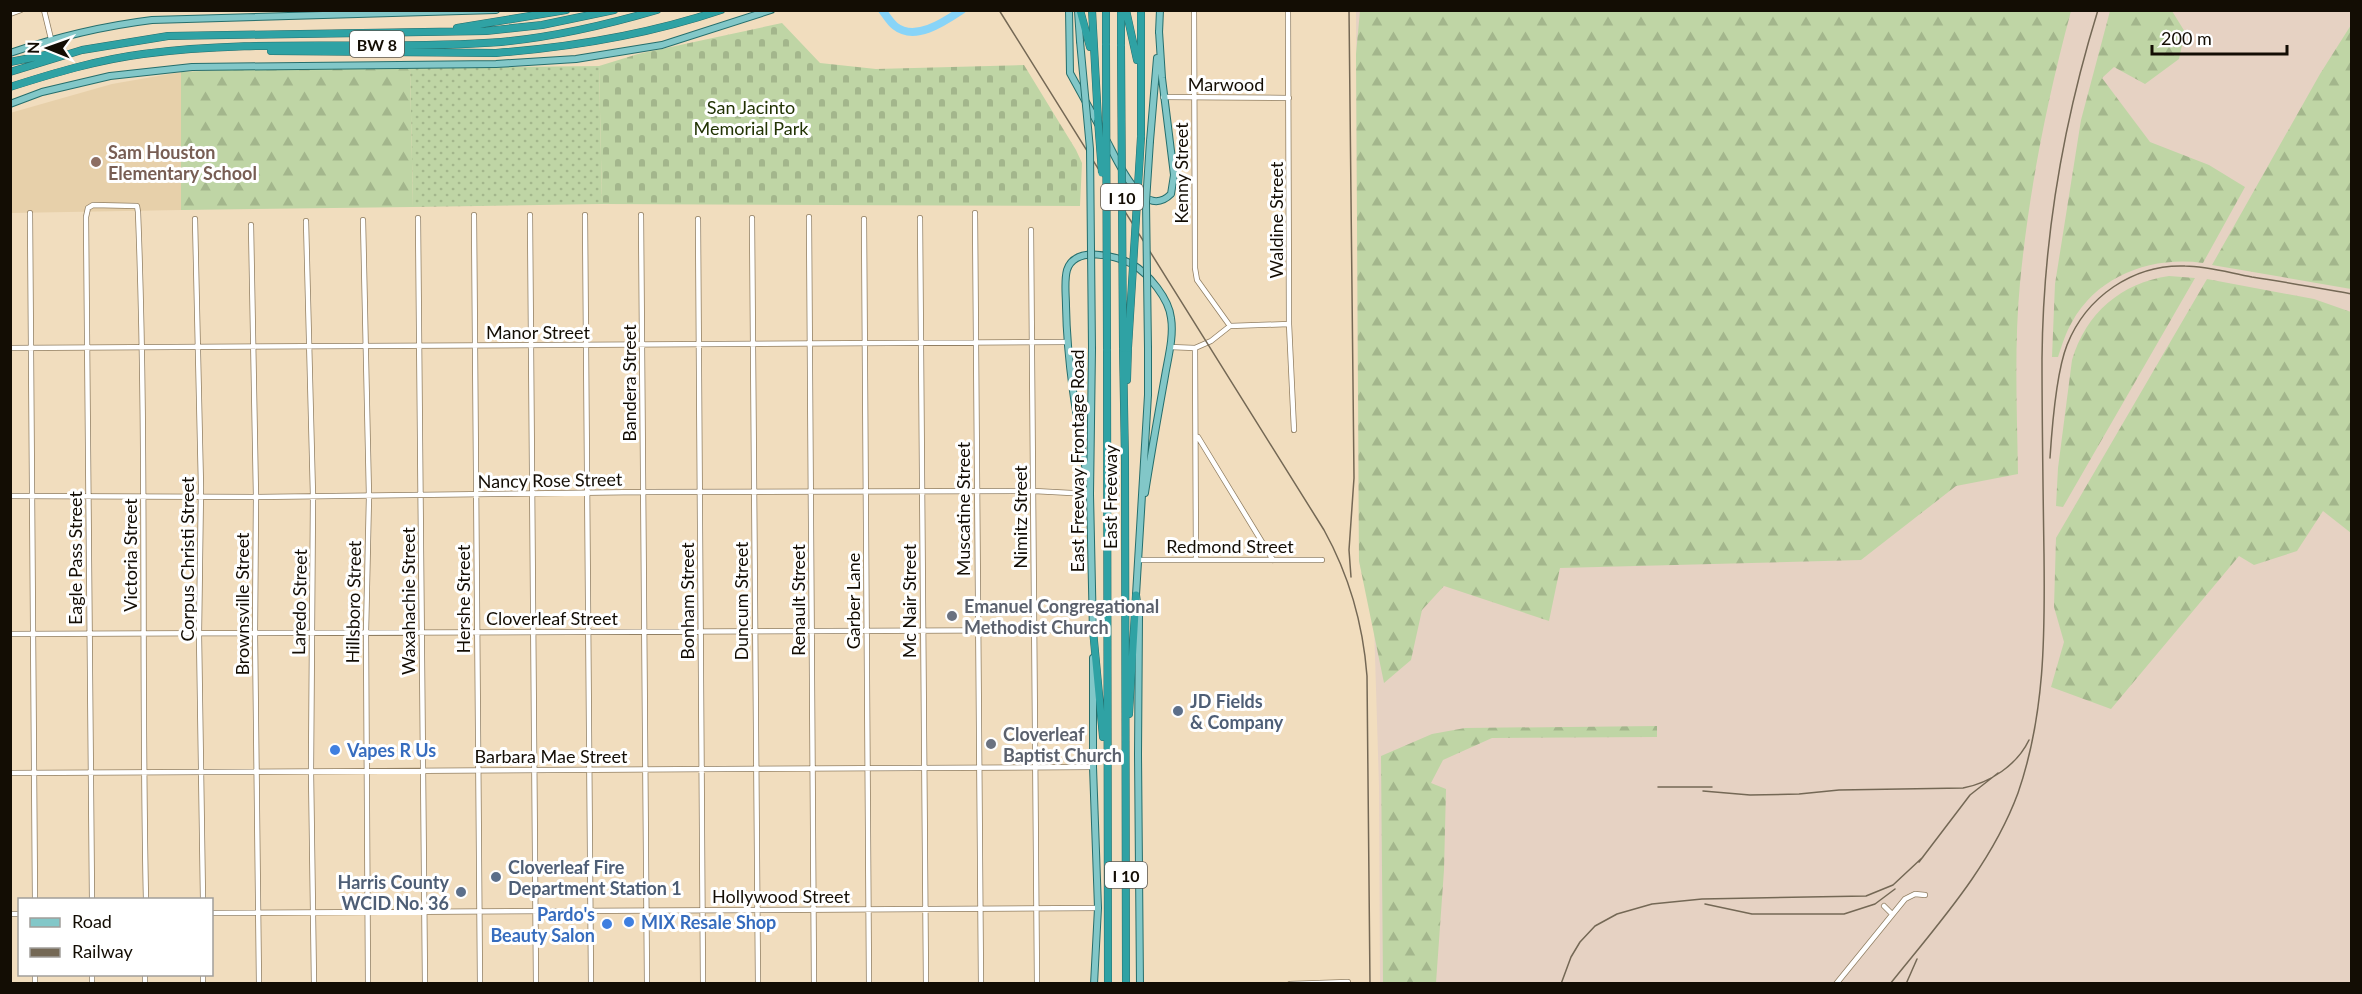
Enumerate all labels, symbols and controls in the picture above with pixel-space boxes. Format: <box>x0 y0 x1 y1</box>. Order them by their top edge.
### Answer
north arrow <box>18 18 78 78</box>
scale bar <box>2152 18 2287 56</box>
text: 200 m <box>2161 27 2212 49</box>
road number: BW 8 <box>350 31 404 57</box>
text: N <box>23 41 42 54</box>
street label: Marwood <box>1188 73 1264 95</box>
park label: San Jacinto Memorial Park <box>694 96 809 139</box>
street label: Kenny Street <box>1170 122 1192 224</box>
place label: Sam Houston Elementary School <box>108 141 257 184</box>
marker: Sam Houston Elementary School <box>89 155 103 169</box>
street label: Waldine Street <box>1265 161 1287 278</box>
road number: I 10 <box>1101 184 1143 210</box>
street label: Manor Street <box>486 321 590 343</box>
street label: Bandera Street <box>618 324 640 442</box>
street label: East Freeway Frontage Road <box>1066 349 1088 573</box>
street label: Muscatine Street <box>952 441 974 576</box>
street label: East Freeway <box>1099 444 1121 549</box>
street label: Nimitz Street <box>1009 465 1031 569</box>
street label: Nancy Rose Street <box>477 468 623 492</box>
street label: Corpus Christi Street <box>176 476 198 641</box>
street label: Eagle Pass Street <box>64 490 86 625</box>
street label: Victoria Street <box>119 498 141 612</box>
street label: Waxahachie Street <box>397 526 419 675</box>
street label: Brownsville Street <box>231 532 253 676</box>
street label: Redmond Street <box>1166 535 1294 557</box>
street label: Hillsboro Street <box>341 540 365 664</box>
street label: Duncum Street <box>730 541 752 661</box>
street label: Bonham Street <box>676 542 698 660</box>
street label: Renault Street <box>787 543 809 656</box>
street label: Mc Nair Street <box>898 543 920 658</box>
street label: Hershe Street <box>452 544 474 653</box>
street label: Laredo Street <box>287 548 311 655</box>
street label: Garber Lane <box>842 553 864 649</box>
place label: Emanuel Congregational Methodist Church <box>964 595 1159 638</box>
street label: Cloverleaf Street <box>486 607 618 629</box>
marker: Emanuel Congregational Methodist Church <box>945 609 959 623</box>
place label: JD Fields & Company <box>1190 690 1284 733</box>
marker: JD Fields & Company <box>1171 704 1185 718</box>
place label: Cloverleaf Baptist Church <box>1003 723 1122 766</box>
marker: Cloverleaf Baptist Church <box>984 737 998 751</box>
place label: Vapes R Us <box>346 739 436 761</box>
marker: Vapes R Us <box>328 743 342 757</box>
street label: Barbara Mae Street <box>475 745 628 767</box>
place label: Cloverleaf Fire Department Station 1 <box>508 856 682 899</box>
road number: I 10 <box>1105 862 1147 888</box>
marker: Cloverleaf Fire Department Station 1 <box>489 870 503 884</box>
place label: Harris County WCID No. 36 <box>338 871 450 914</box>
marker: Harris County WCID No. 36 <box>454 885 468 899</box>
street label: Hollywood Street <box>712 885 851 907</box>
legend <box>18 898 213 976</box>
place label: Pardo's Beauty Salon <box>490 903 595 946</box>
text: Road <box>72 910 112 932</box>
place label: MIX Resale Shop <box>641 911 776 933</box>
marker: MIX Resale Shop <box>622 915 636 929</box>
marker: Pardo's Beauty Salon <box>600 917 614 931</box>
text: Railway <box>72 940 133 962</box>

